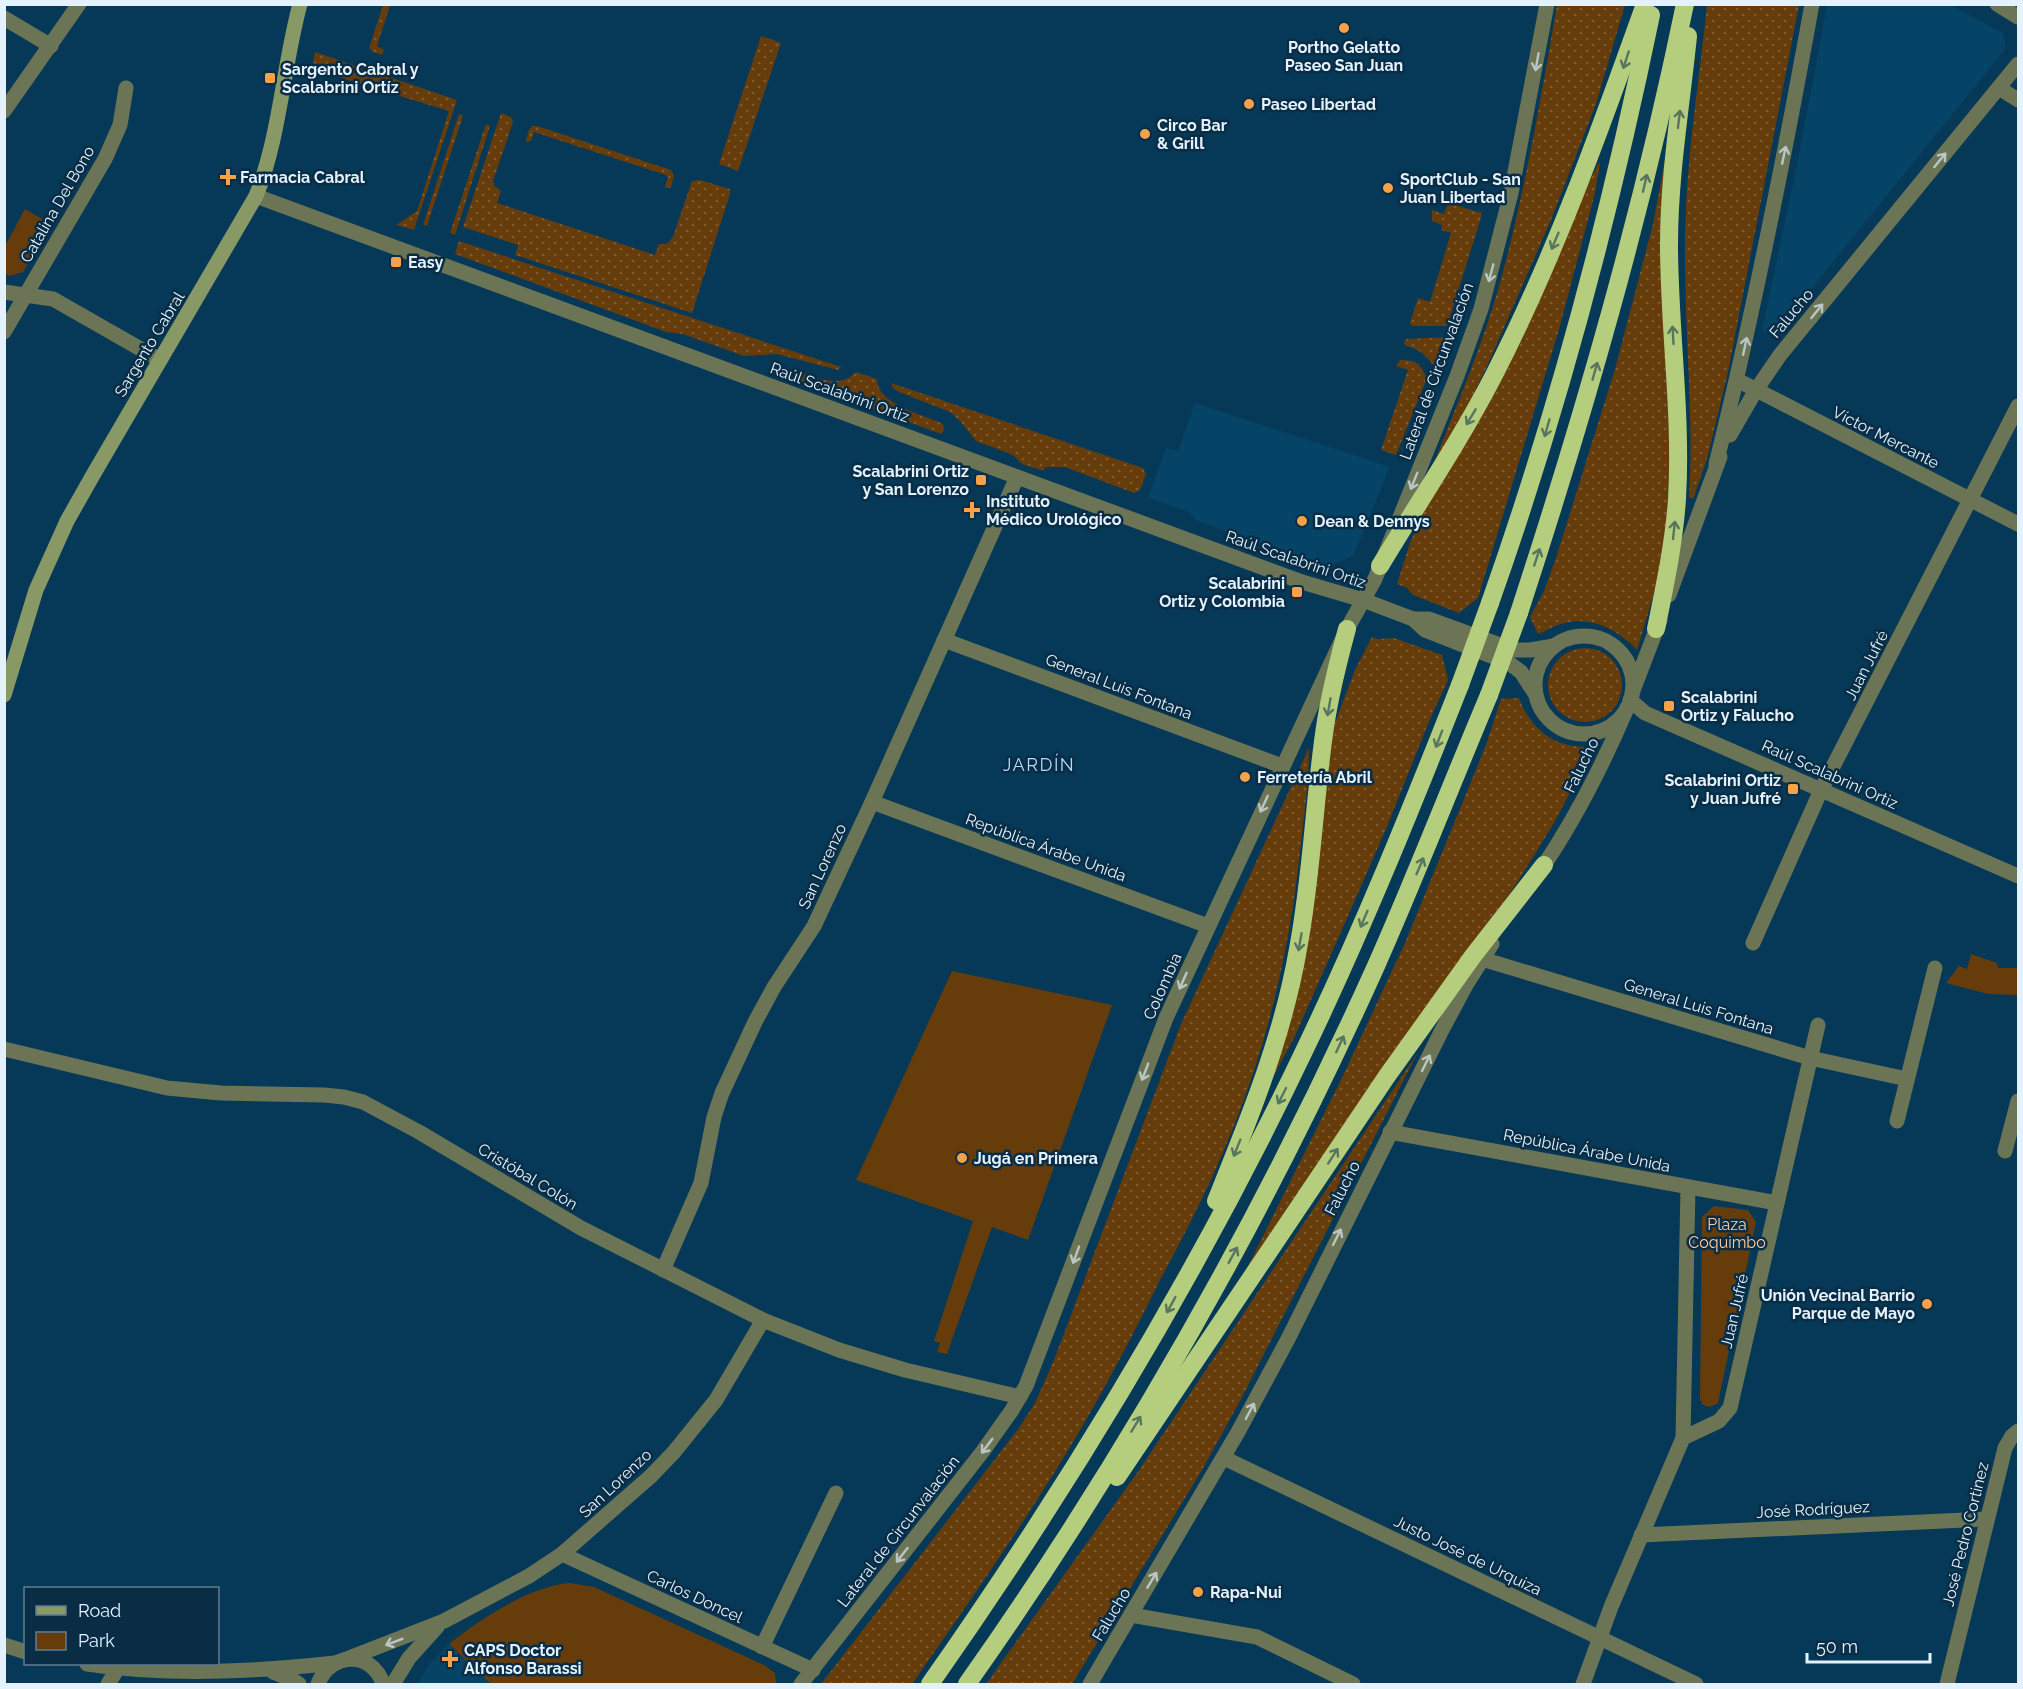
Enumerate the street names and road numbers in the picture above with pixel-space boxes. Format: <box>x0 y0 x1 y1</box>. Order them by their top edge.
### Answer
street label: Catalina Del Bono <box>16 143 99 266</box>
street label: Lateral de Circunvalación <box>1396 280 1477 462</box>
street label: Falucho <box>1765 285 1817 342</box>
street label: Sargento Cabral <box>111 288 189 400</box>
street label: Raúl Scalabrini Ortiz <box>768 358 912 427</box>
street label: Víctor Mercante <box>1829 402 1942 473</box>
street label: Raúl Scalabrini Ortiz <box>1223 527 1369 592</box>
street label: Juan Jufré <box>1841 627 1892 703</box>
street label: General Luis Fontana <box>1043 650 1195 723</box>
street label: Falucho <box>1560 735 1603 796</box>
street label: Raúl Scalabrini Ortiz <box>1759 736 1901 813</box>
street label: República Árabe Unida <box>963 809 1129 885</box>
street label: San Lorenzo <box>794 821 850 912</box>
street label: Colombia <box>1139 950 1186 1023</box>
street label: General Luis Fontana <box>1622 975 1776 1038</box>
street label: República Árabe Unida <box>1502 1124 1672 1176</box>
street label: Cristóbal Colón <box>475 1139 581 1214</box>
street label: Falucho <box>1321 1158 1364 1219</box>
street label: Juan Jufré <box>1717 1272 1752 1350</box>
street label: San Lorenzo <box>575 1445 655 1522</box>
street label: Lateral de Circunvalación <box>833 1452 963 1611</box>
street label: José Pedro Cortinez <box>1938 1460 1993 1608</box>
street label: José Rodríguez <box>1756 1497 1870 1522</box>
street label: Justo José de Urquiza <box>1391 1511 1545 1599</box>
street label: Carlos Doncel <box>644 1566 746 1627</box>
street label: Falucho <box>1088 1584 1135 1644</box>

